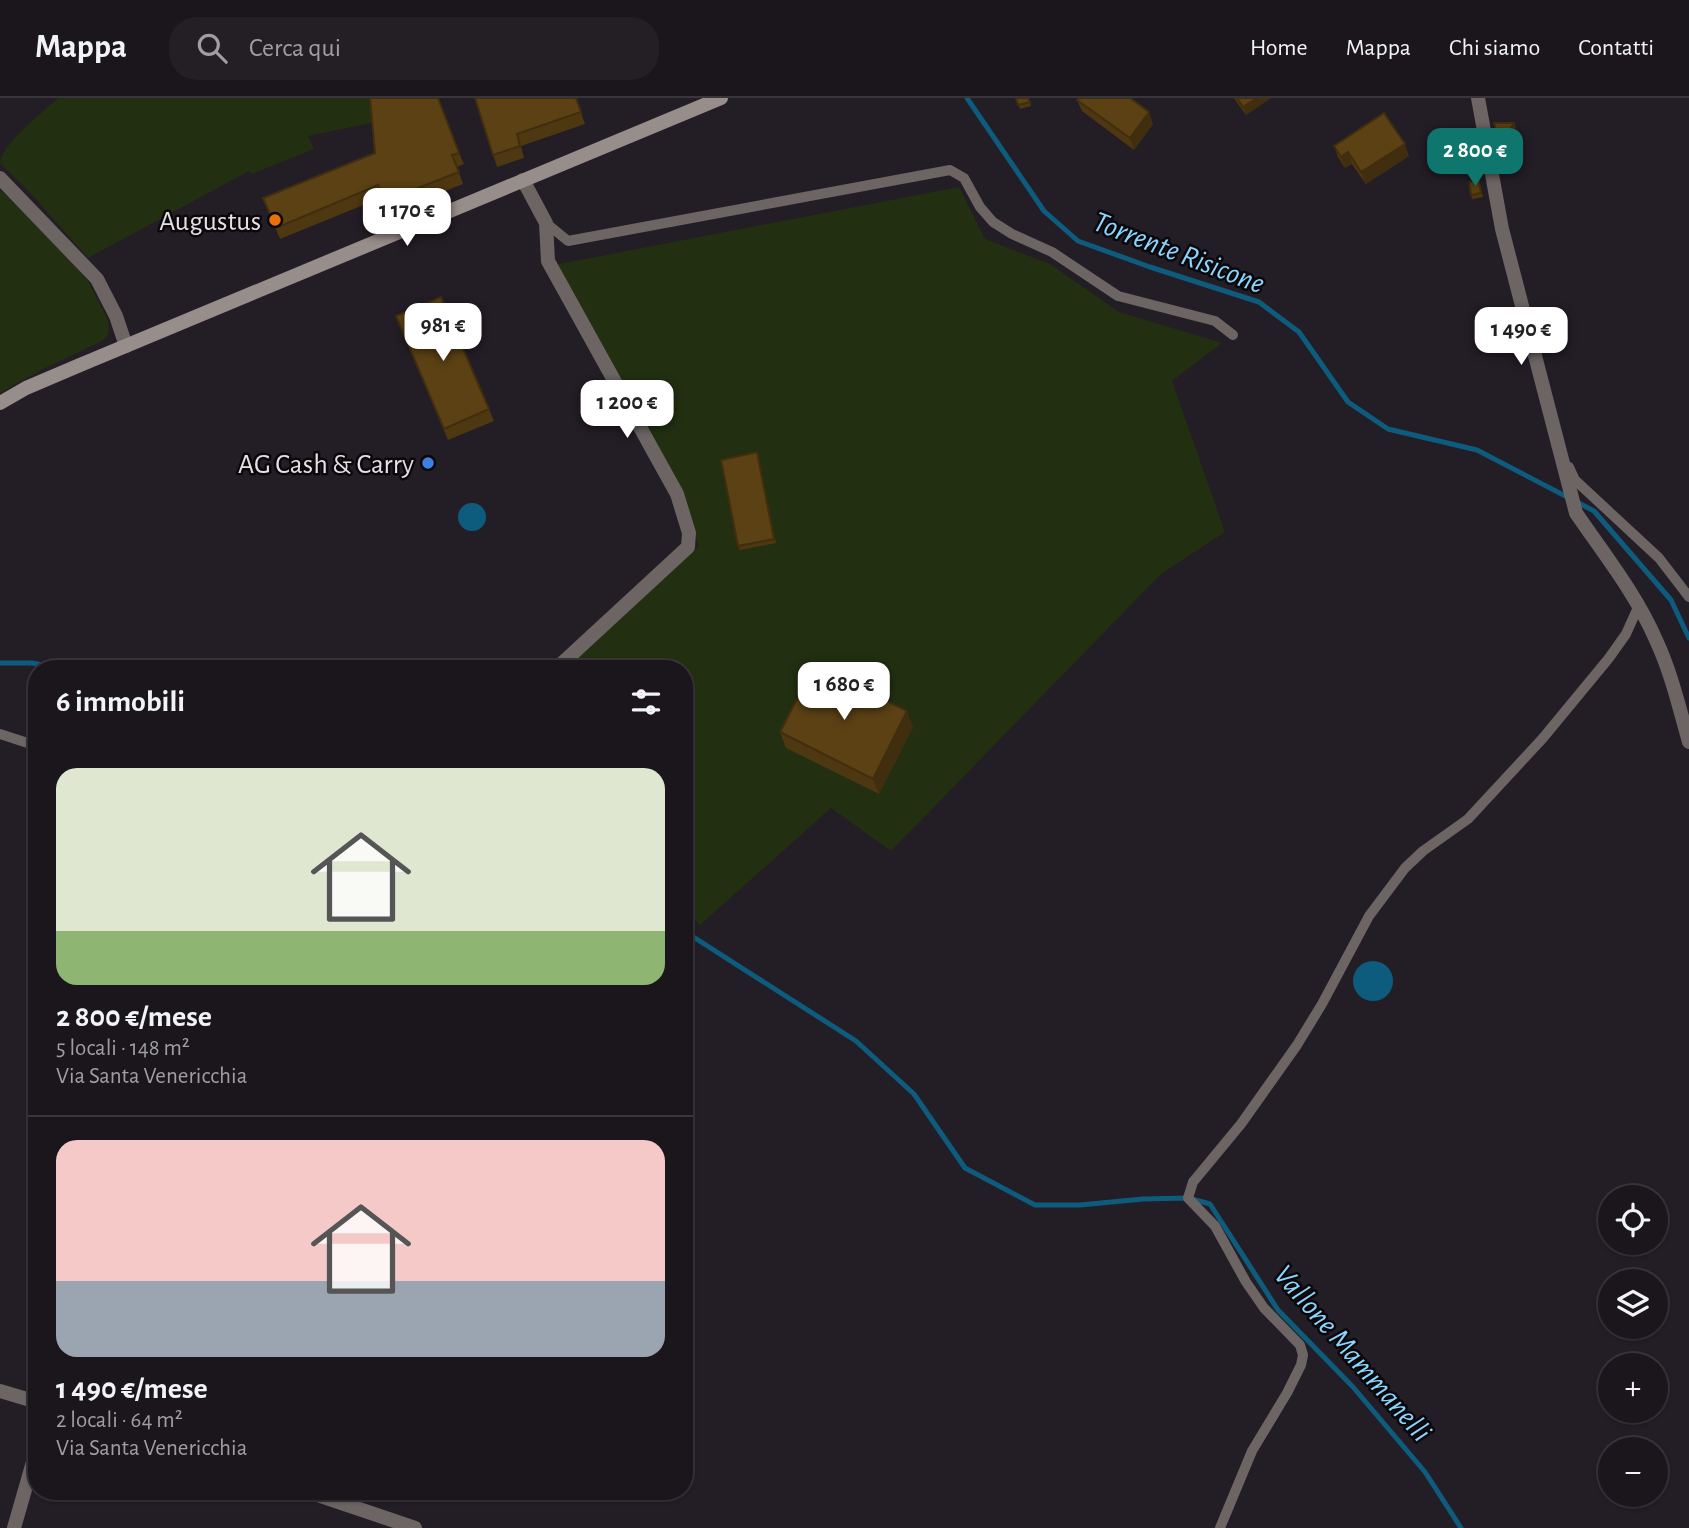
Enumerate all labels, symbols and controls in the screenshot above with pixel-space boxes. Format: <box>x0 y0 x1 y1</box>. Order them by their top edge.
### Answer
search box <box>169 17 659 80</box>
icon: search <box>193 29 231 67</box>
text: Mappa <box>35 31 127 64</box>
text: Cerca qui <box>249 35 341 61</box>
text: Home <box>1250 36 1308 60</box>
text: Mappa <box>1346 36 1411 60</box>
text: Chi siamo <box>1449 36 1540 60</box>
text: Contatti <box>1578 36 1654 60</box>
pin: 2 800 € <box>1410 129 1540 188</box>
text: 2 800 € <box>1443 139 1507 162</box>
pin: 1 170 € <box>342 188 472 248</box>
text: 1 170 € <box>379 199 435 222</box>
water label: Torrente Risicone <box>1089 207 1268 299</box>
place label: Augustus <box>159 208 261 236</box>
marker: Augustus <box>267 212 283 228</box>
pin: 981 € <box>394 303 492 363</box>
pin: 1 490 € <box>1456 308 1586 367</box>
text: 981 € <box>421 314 465 337</box>
text: 1 490 € <box>1491 318 1551 341</box>
pin: 1 200 € <box>562 380 692 440</box>
text: 1 200 € <box>597 391 657 414</box>
place label: AG Cash & Carry <box>238 451 414 479</box>
marker: AG Cash & Carry <box>420 455 436 471</box>
pin: 1 680 € <box>779 662 909 722</box>
text: 1 680 € <box>814 673 874 696</box>
icon: filters <box>627 683 665 721</box>
text: 6 immobili <box>56 687 185 717</box>
icon: home <box>298 814 424 940</box>
text: 2 800 €/mese <box>56 1002 212 1032</box>
text: 5 locali · 148 m² <box>56 1037 190 1060</box>
text: Via Santa Venericchia <box>56 1065 247 1088</box>
map controls <box>1598 1185 1668 1507</box>
button: locate <box>1598 1185 1668 1255</box>
icon: home <box>298 1186 424 1312</box>
water label: Vallone Mammanelli <box>1268 1260 1437 1447</box>
button: layers <box>1598 1269 1668 1339</box>
button: + <box>1598 1353 1668 1423</box>
text: 1 490 €/mese <box>56 1374 208 1404</box>
text: 2 locali · 64 m² <box>56 1409 183 1432</box>
text: Via Santa Venericchia <box>56 1437 247 1460</box>
button: − <box>1598 1437 1668 1507</box>

